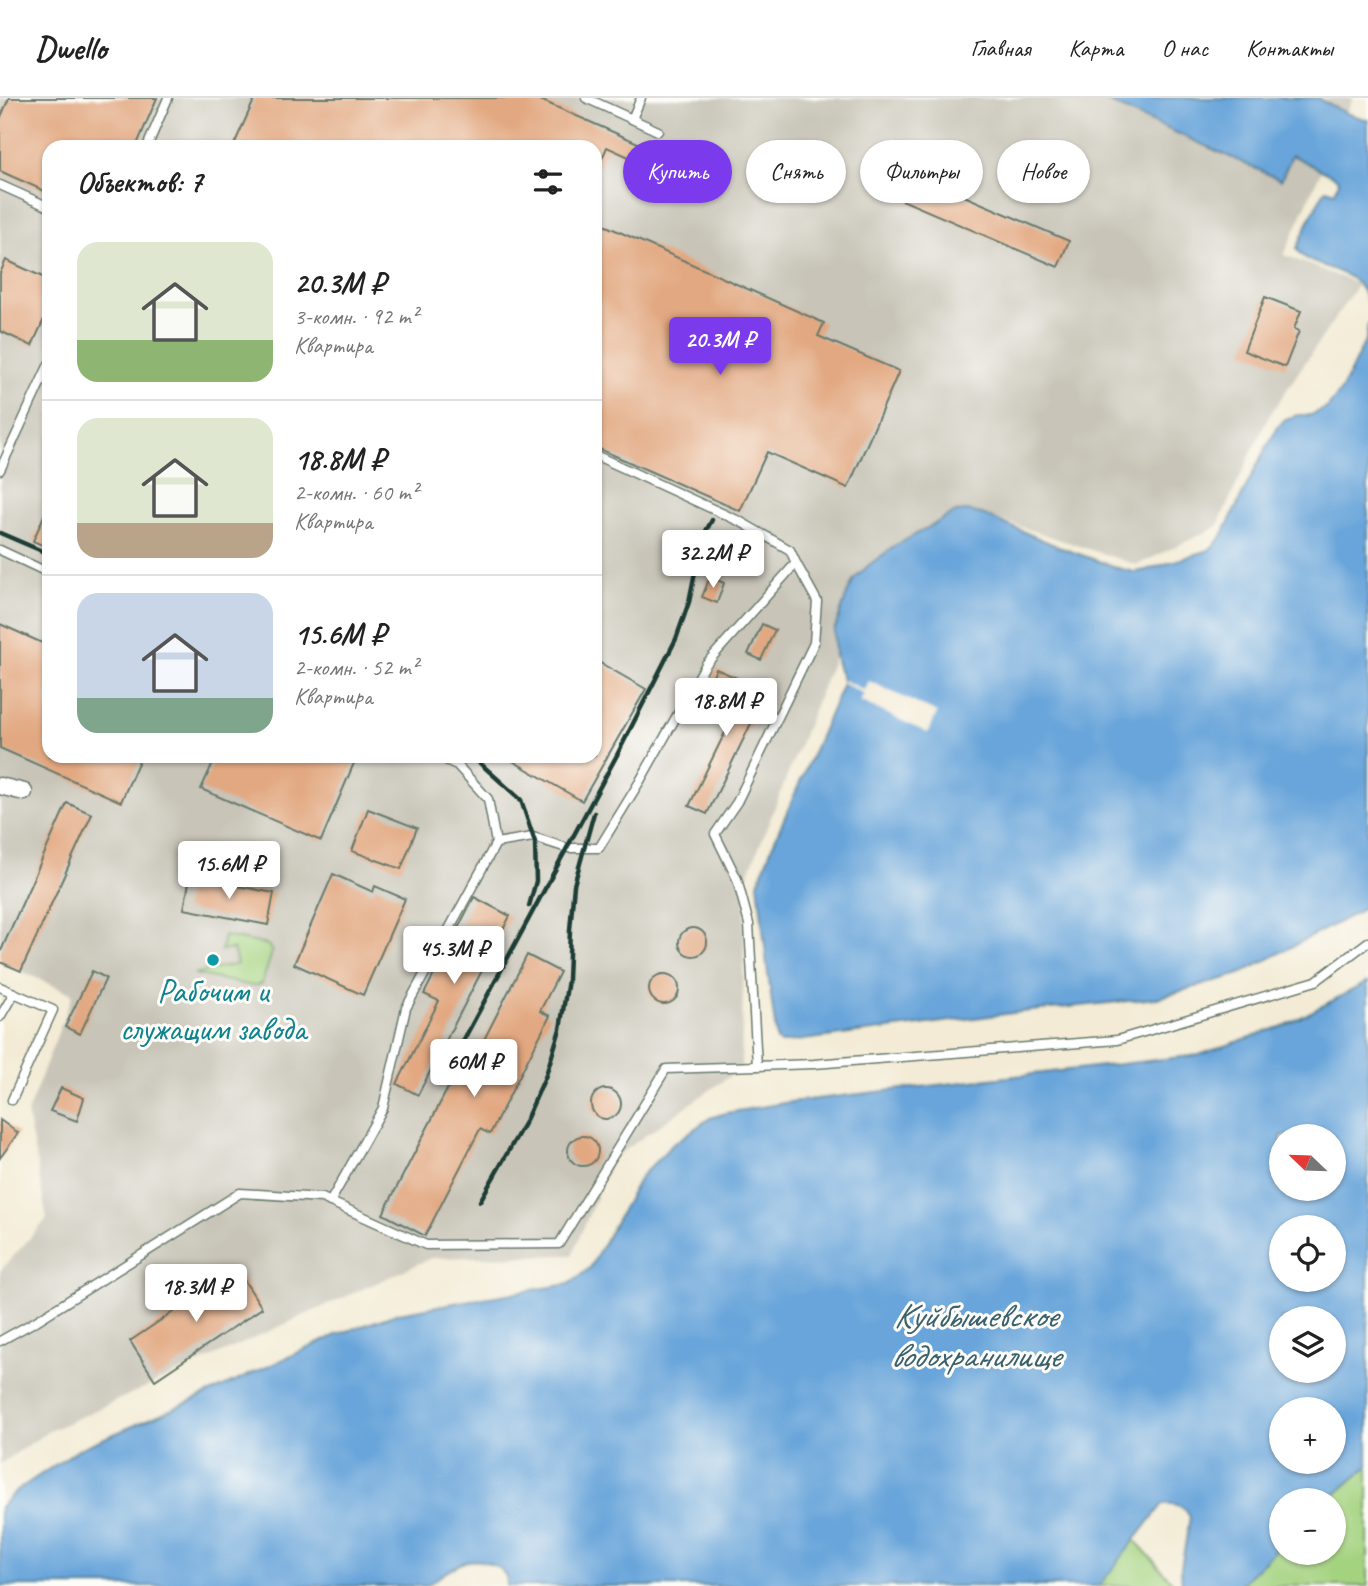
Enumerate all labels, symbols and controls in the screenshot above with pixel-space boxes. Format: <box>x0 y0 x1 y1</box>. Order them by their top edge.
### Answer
text: Dwello <box>35 27 107 69</box>
text: Главная <box>970 33 1031 63</box>
text: Карта <box>1069 33 1123 63</box>
text: О нас <box>1161 33 1208 63</box>
text: Контакты <box>1246 33 1333 63</box>
chip: Купить <box>623 140 732 203</box>
chip: Снять <box>746 140 846 203</box>
chip: Фильтры <box>860 140 983 203</box>
chip: Новое <box>997 140 1090 203</box>
text: Объектов: 7 <box>77 163 202 201</box>
icon: filters <box>529 163 567 201</box>
text: 20.3M ₽ <box>294 264 385 302</box>
icon: home <box>133 270 217 354</box>
text: 3-комн. · 92 m² <box>294 302 418 331</box>
pin: 20.3M ₽ <box>655 317 785 377</box>
text: 20.3M ₽ <box>685 325 755 354</box>
text: Квартира <box>294 331 372 360</box>
text: 18.8M ₽ <box>294 440 385 478</box>
icon: home <box>133 446 217 530</box>
text: 2-комн. · 60 m² <box>294 478 418 507</box>
text: Квартира <box>294 507 372 536</box>
pin: 32.2M ₽ <box>648 531 778 590</box>
text: 32.2M ₽ <box>678 538 748 567</box>
text: 15.6M ₽ <box>294 615 385 653</box>
icon: home <box>133 621 217 705</box>
text: 2-комн. · 52 m² <box>294 653 418 682</box>
pin: 18.8M ₽ <box>661 678 791 738</box>
text: Квартира <box>294 682 372 711</box>
text: 18.8M ₽ <box>691 686 761 715</box>
pin: 15.6M ₽ <box>164 842 294 901</box>
text: 15.6M ₽ <box>194 849 264 878</box>
pin: 45.3M ₽ <box>389 926 519 986</box>
text: 45.3M ₽ <box>419 934 489 963</box>
marker: Рабочим и служащим завода <box>205 952 221 968</box>
place label: Рабочим и служащим завода <box>120 970 308 1050</box>
pin: 60M ₽ <box>425 1040 523 1099</box>
text: 60M ₽ <box>446 1047 502 1076</box>
north arrow <box>1269 1124 1346 1200</box>
map controls <box>1269 1124 1346 1565</box>
button: locate <box>1269 1215 1346 1292</box>
pin: 18.3M ₽ <box>131 1264 261 1324</box>
text: 18.3M ₽ <box>161 1272 231 1301</box>
water label: Куйбышевское водохранилище <box>890 1293 1064 1378</box>
button: layers <box>1269 1306 1346 1383</box>
button: + <box>1269 1397 1346 1474</box>
button: − <box>1269 1488 1346 1565</box>

